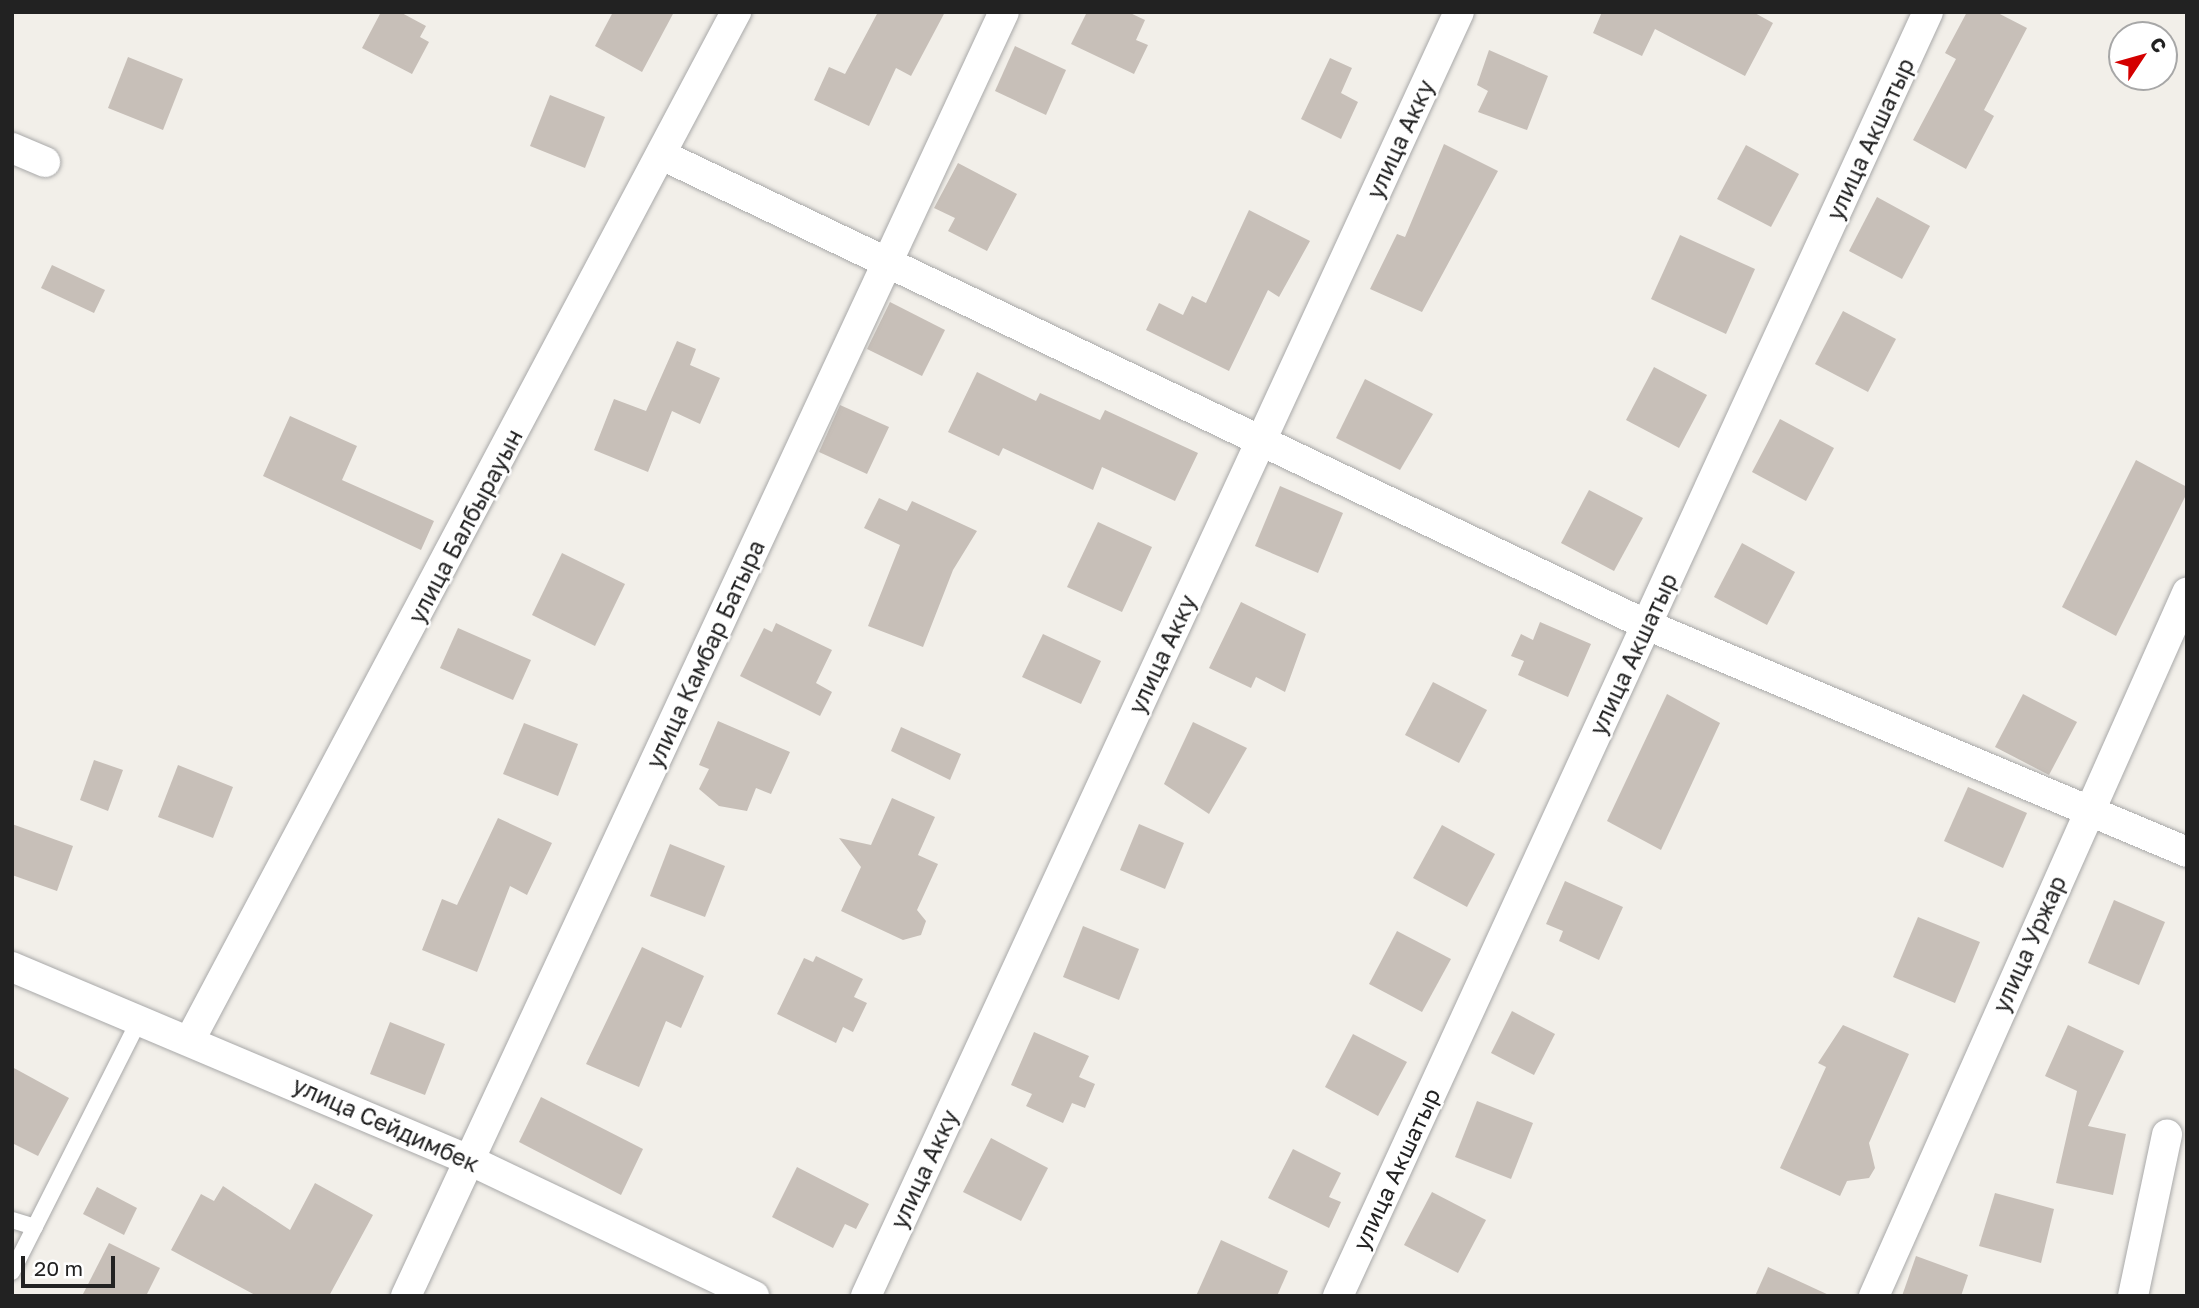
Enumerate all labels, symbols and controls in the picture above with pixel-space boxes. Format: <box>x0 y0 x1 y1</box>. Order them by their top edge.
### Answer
north arrow <box>2108 21 2178 91</box>
text: С <box>2146 32 2172 57</box>
street label: улица Акшатыр <box>1820 54 1920 224</box>
street label: улица Акку <box>1360 75 1440 203</box>
street label: улица Балбырауын <box>402 424 528 628</box>
street label: улица Камбар Батыра <box>640 536 770 772</box>
street label: улица Акшатыр <box>1583 569 1683 739</box>
street label: улица Акку <box>1122 590 1202 718</box>
street label: улица Уржар <box>1987 871 2071 1017</box>
street label: улица Сейдимбек <box>289 1071 483 1177</box>
street label: улица Акшатыр <box>1346 1084 1446 1254</box>
street label: улица Акку <box>884 1105 964 1233</box>
scale bar <box>24 1242 119 1286</box>
text: 20 m <box>34 1255 83 1281</box>

